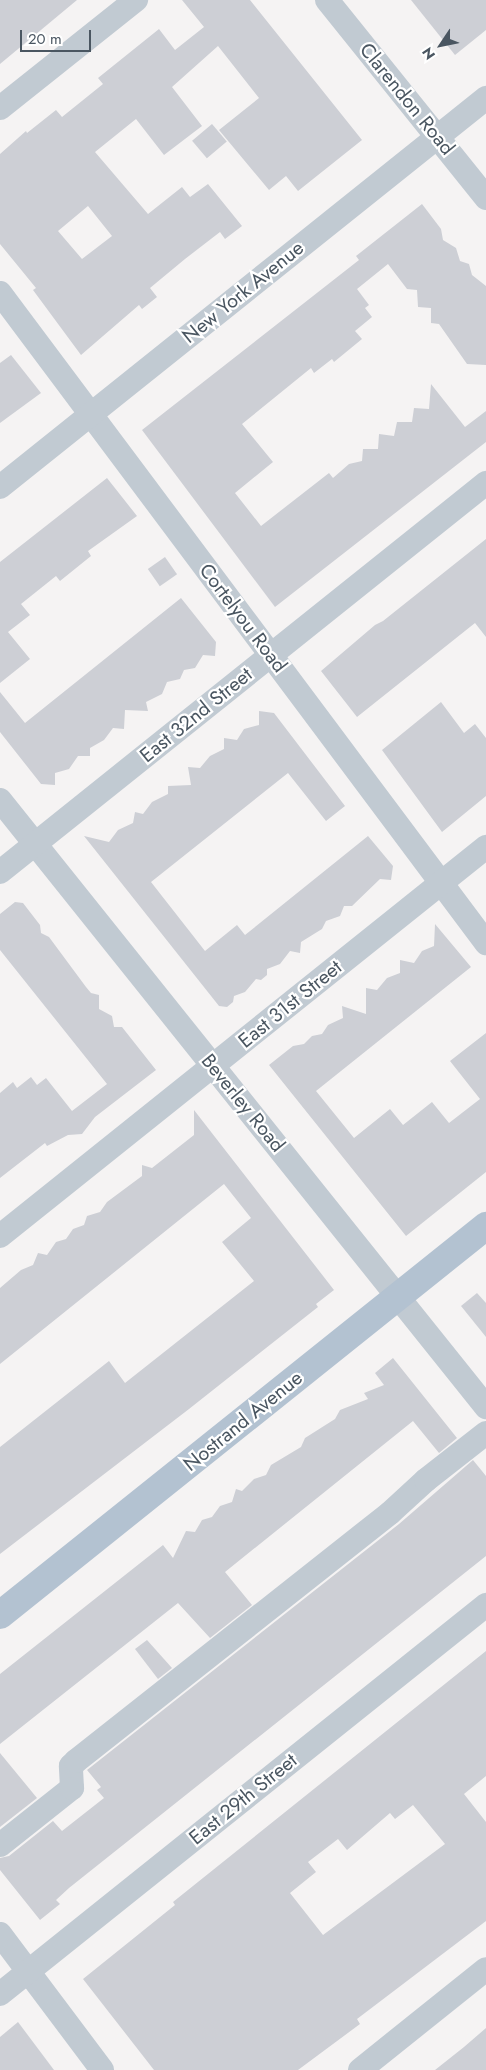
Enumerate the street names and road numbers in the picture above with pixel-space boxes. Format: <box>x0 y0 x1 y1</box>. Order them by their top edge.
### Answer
street label: Clarendon Road <box>354 38 460 160</box>
street label: New York Avenue <box>177 236 309 348</box>
street label: Cortelyou Road <box>194 559 292 677</box>
street label: East 32nd Street <box>135 662 257 768</box>
street label: East 31st Street <box>233 955 347 1053</box>
street label: Beverley Road <box>196 1049 290 1157</box>
street label: Nostrand Avenue <box>179 1366 307 1476</box>
street label: East 29th Street <box>184 1748 302 1850</box>

